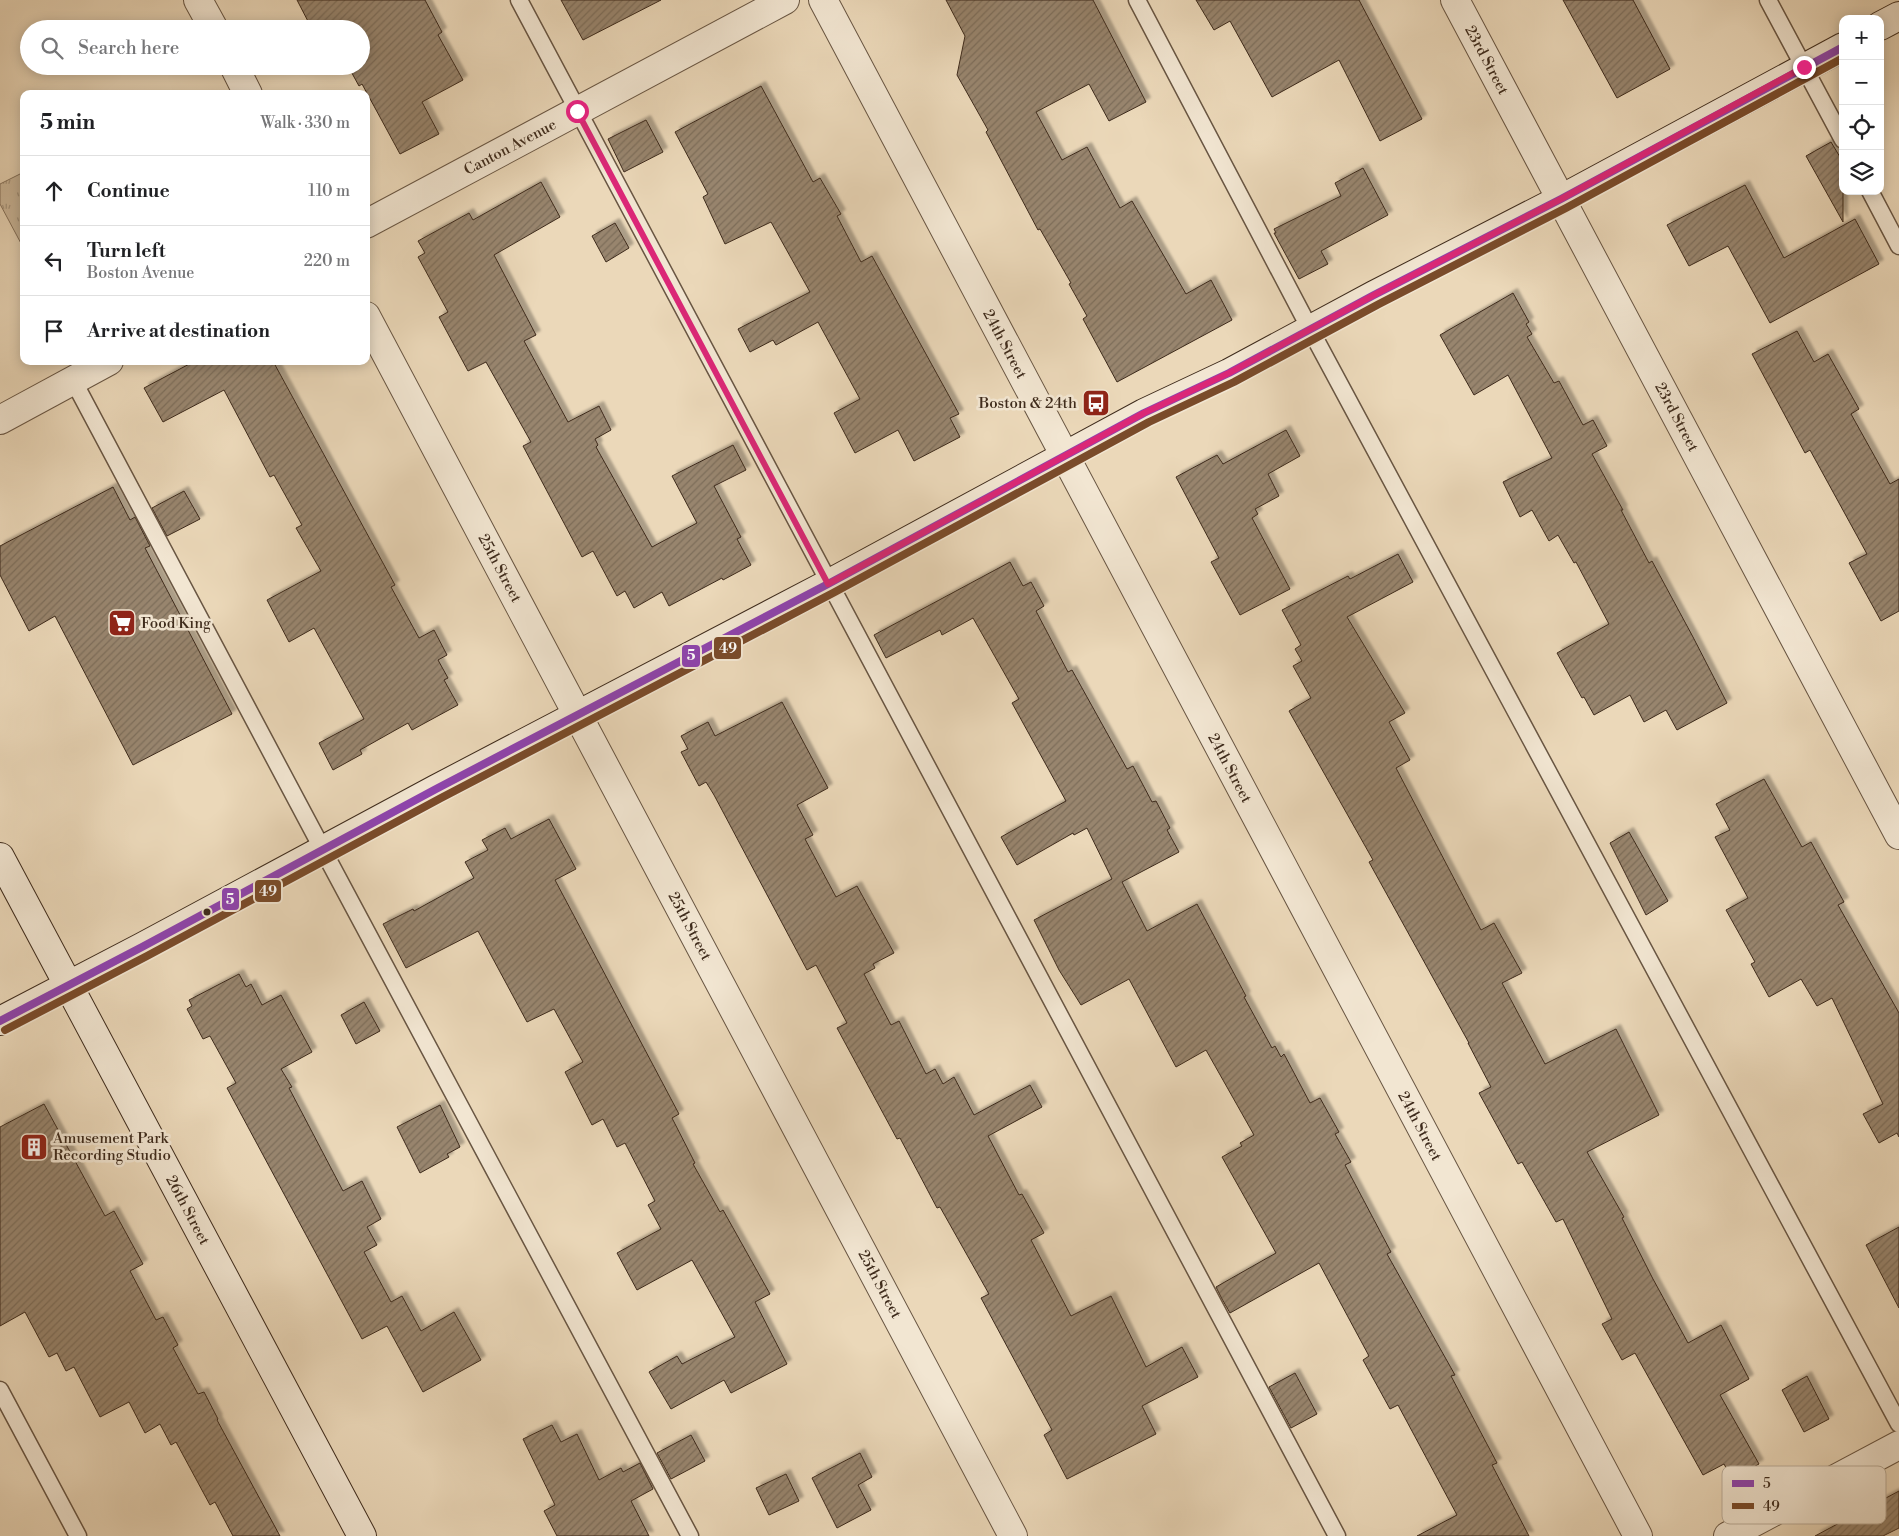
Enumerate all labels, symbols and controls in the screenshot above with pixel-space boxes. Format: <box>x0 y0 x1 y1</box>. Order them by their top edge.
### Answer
map controls <box>1839 15 1884 195</box>
button: + <box>1839 15 1884 60</box>
search box <box>20 20 370 75</box>
street label: 23rd Street <box>1460 22 1513 99</box>
icon: search <box>38 34 66 62</box>
text: Search here <box>78 36 179 60</box>
route end <box>1793 56 1816 79</box>
button: − <box>1839 60 1884 105</box>
route start <box>566 100 589 123</box>
button: locate <box>1839 105 1884 150</box>
text: 5 min <box>40 110 95 136</box>
text: Walk · 330 m <box>260 113 350 133</box>
street label: Canton Avenue <box>461 115 560 180</box>
button: layers <box>1839 150 1884 195</box>
icon: ahead <box>40 177 68 205</box>
text: Continue <box>87 179 170 203</box>
text: 110 m <box>308 181 350 201</box>
text: Turn left <box>87 239 166 263</box>
icon: left <box>40 247 68 275</box>
text: 220 m <box>304 251 350 271</box>
text: Boston Avenue <box>87 263 194 283</box>
street label: 24th Street <box>978 306 1031 383</box>
icon: arrive <box>40 317 68 345</box>
text: Arrive at destination <box>87 319 270 343</box>
street label: 23rd Street <box>1650 379 1703 456</box>
bus stop icon: Boston & 24th <box>1081 388 1111 418</box>
place label: Boston & 24th <box>978 394 1077 413</box>
street label: 25th Street <box>474 531 526 606</box>
supermarket icon: Food King <box>107 608 137 638</box>
place label: Food King <box>141 614 211 633</box>
line badge: 49 <box>713 636 742 660</box>
text: 49 <box>719 640 737 658</box>
line badge: 5 <box>681 644 701 668</box>
text: 5 <box>687 647 696 665</box>
street label: 24th Street <box>1203 730 1256 807</box>
line badge: 49 <box>254 879 282 903</box>
text: 49 <box>259 883 277 901</box>
line badge: 5 <box>221 887 240 911</box>
street label: 25th Street <box>664 889 716 964</box>
text: 5 <box>226 891 235 909</box>
unlabelled marker <box>202 907 212 917</box>
street label: 24th Street <box>1393 1088 1446 1165</box>
place label: Amusement Park Recording Studio <box>52 1129 171 1165</box>
building icon: Amusement Park Recording Studio <box>19 1132 49 1162</box>
street label: 26th Street <box>161 1172 214 1249</box>
street label: 25th Street <box>854 1247 906 1322</box>
legend <box>1722 1466 1886 1524</box>
text: 5 <box>1763 1475 1771 1493</box>
text: 49 <box>1763 1498 1780 1516</box>

